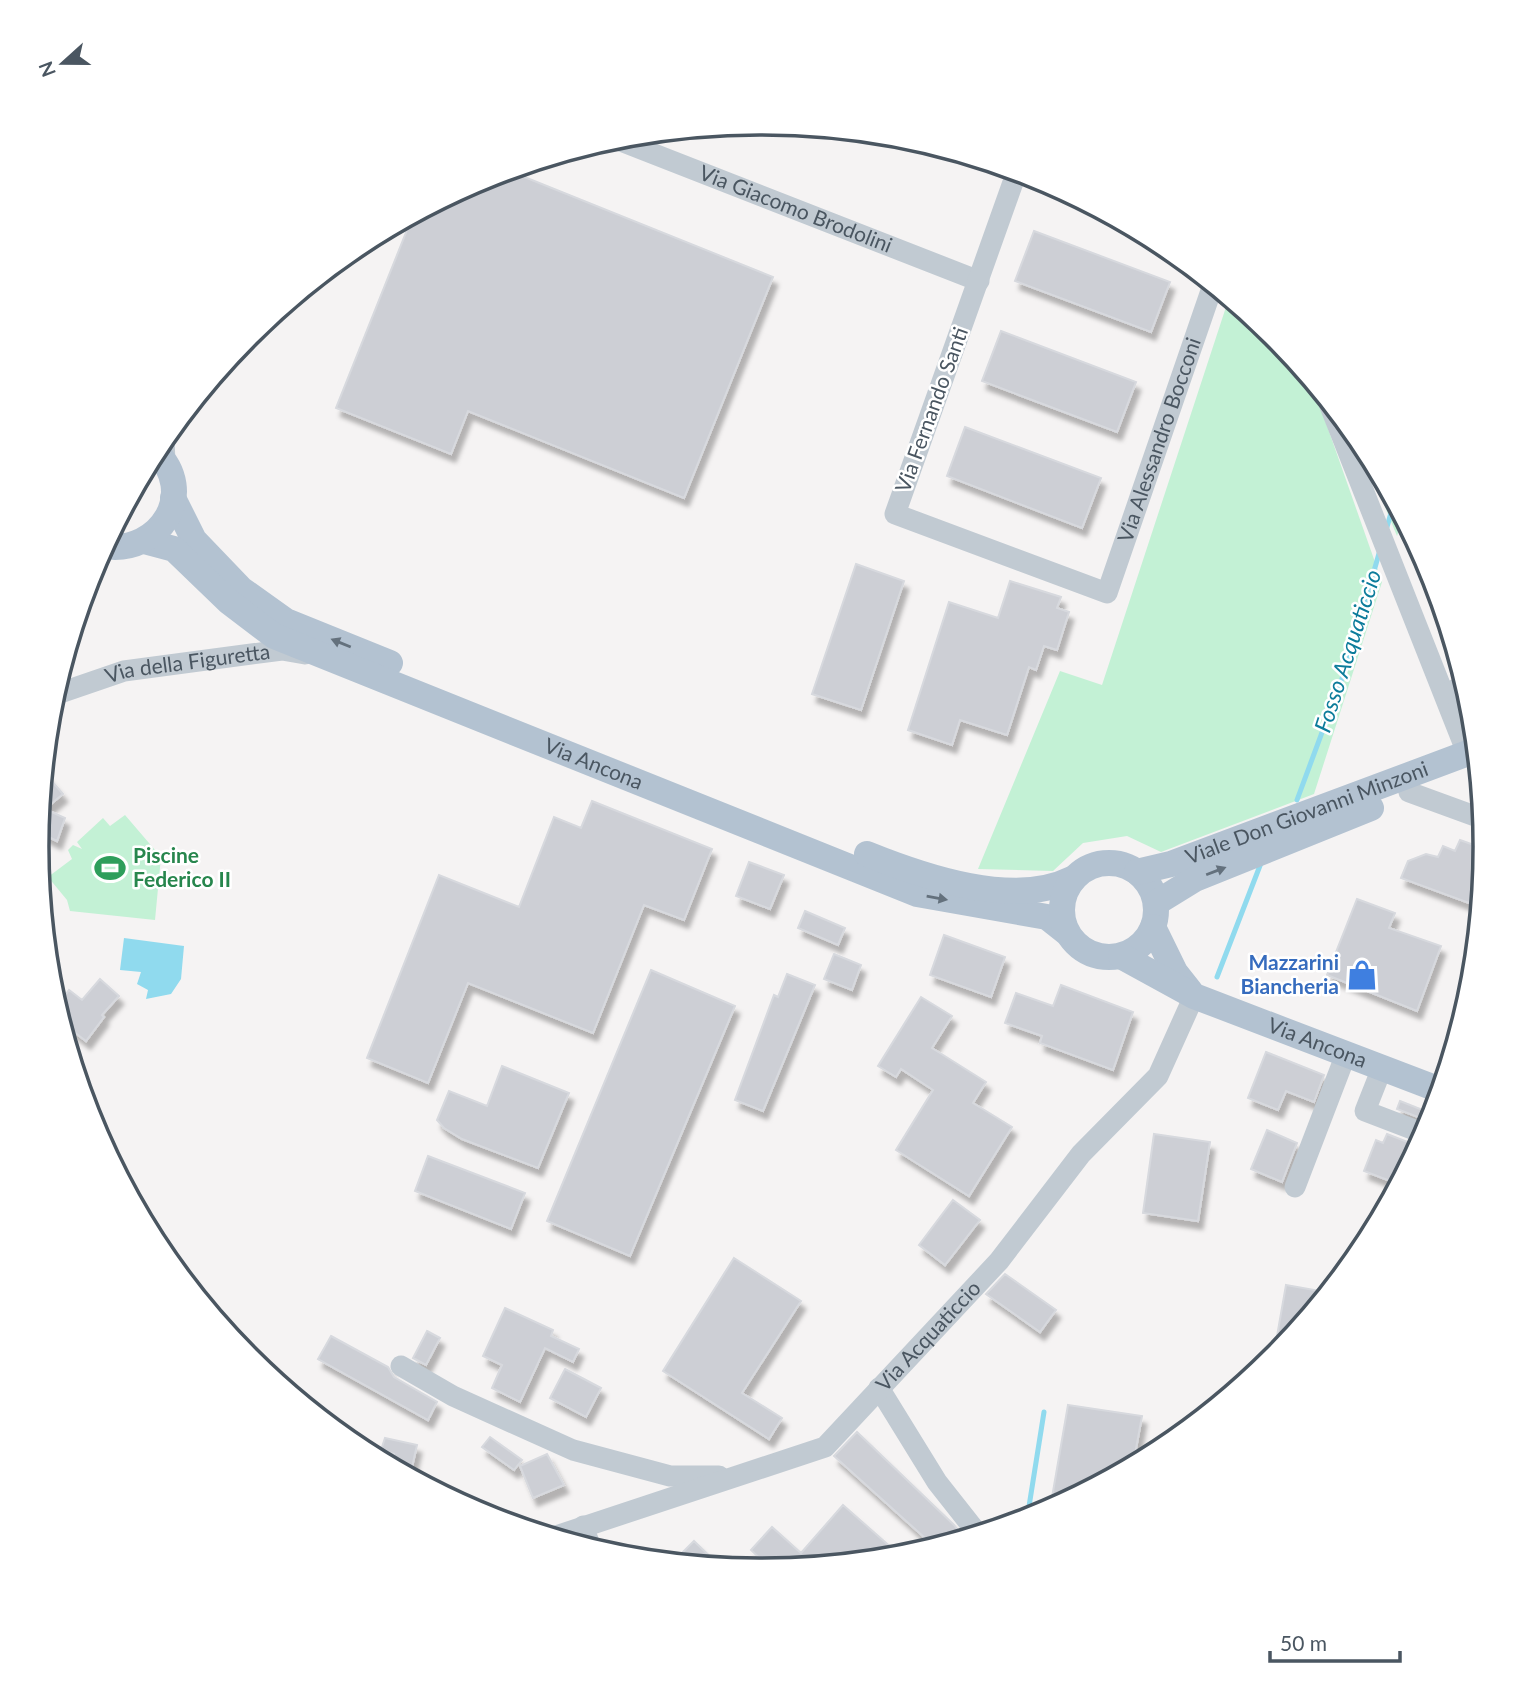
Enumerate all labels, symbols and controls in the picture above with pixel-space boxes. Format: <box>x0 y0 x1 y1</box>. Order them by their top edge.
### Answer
north arrow <box>28 28 98 98</box>
text: N <box>33 58 60 80</box>
street label: Via Giacomo Brodolini <box>696 159 896 257</box>
street label: Via Fernando Santi <box>889 324 972 495</box>
street label: Via Alessandro Bocconi <box>1111 334 1205 545</box>
water label: Fosso Acquaticcio <box>1308 566 1387 736</box>
street label: Via della Figuretta <box>101 638 271 688</box>
one-way arrow <box>330 638 351 649</box>
street label: Via Ancona <box>541 732 647 794</box>
street label: Viale Don Giovanni Minzoni <box>1182 755 1431 868</box>
place label: Piscine Federico II <box>133 842 231 891</box>
sports icon: Piscine Federico II <box>93 851 127 885</box>
one-way arrow <box>1205 865 1226 876</box>
one-way arrow <box>926 893 948 904</box>
place label: Mazzarini Biancheria <box>1241 949 1339 998</box>
shop icon: Mazzarini Biancheria <box>1345 958 1379 992</box>
street label: Via Ancona <box>1264 1011 1371 1072</box>
street label: Via Acquaticcio <box>870 1275 985 1396</box>
scale bar <box>1270 1620 1400 1664</box>
text: 50 m <box>1280 1630 1327 1655</box>

